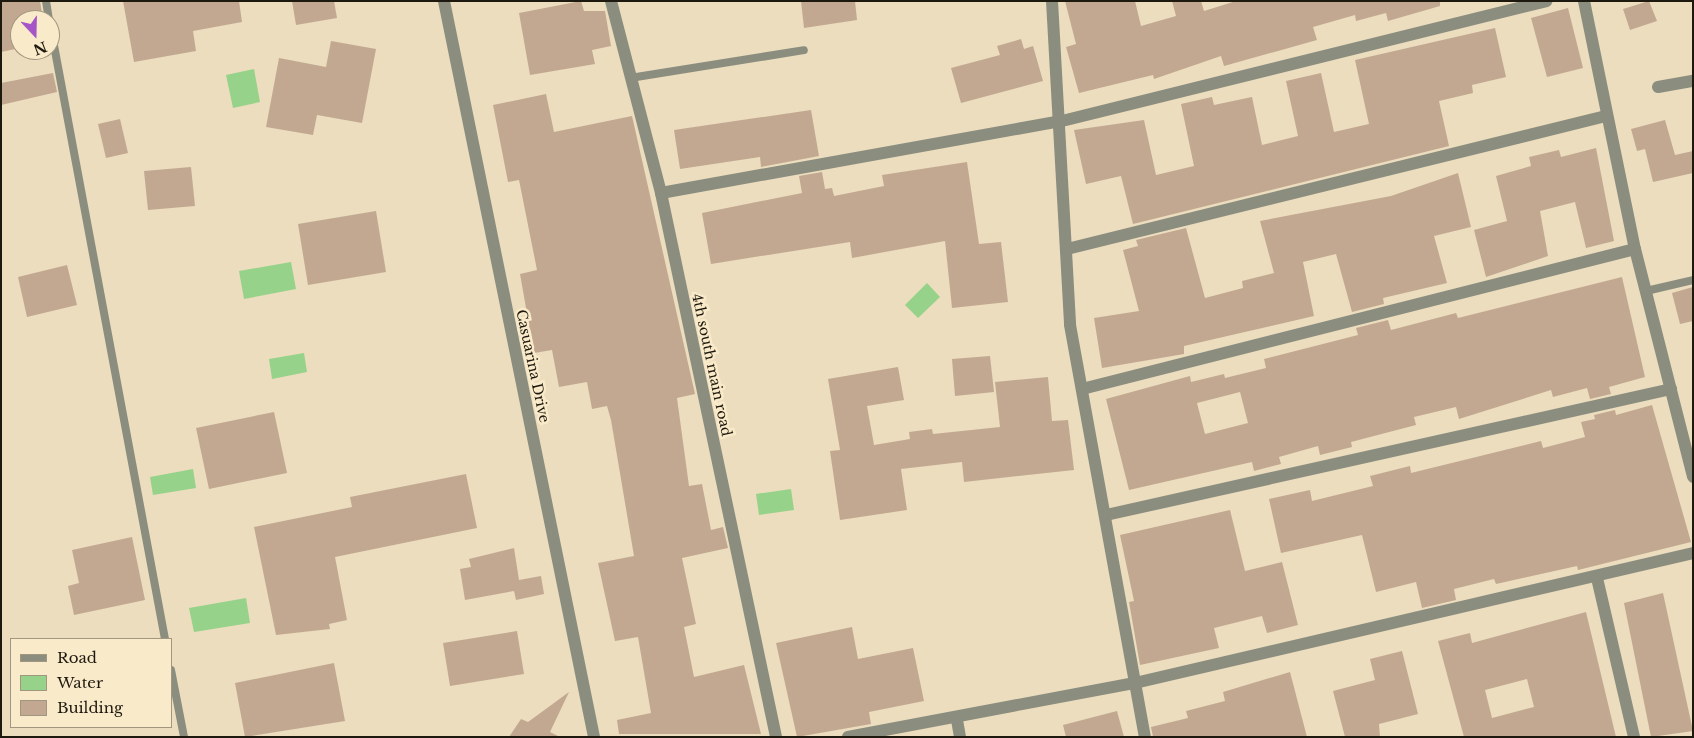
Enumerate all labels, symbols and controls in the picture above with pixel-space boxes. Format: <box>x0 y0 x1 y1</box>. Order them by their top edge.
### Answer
north arrow <box>10 10 60 60</box>
text: N <box>31 37 49 59</box>
street label: 4th south main road <box>689 292 735 438</box>
street label: Casuarina Drive <box>513 308 553 424</box>
legend <box>10 638 172 728</box>
text: Road <box>57 648 97 667</box>
text: Water <box>57 673 103 692</box>
text: Building <box>57 698 123 717</box>

